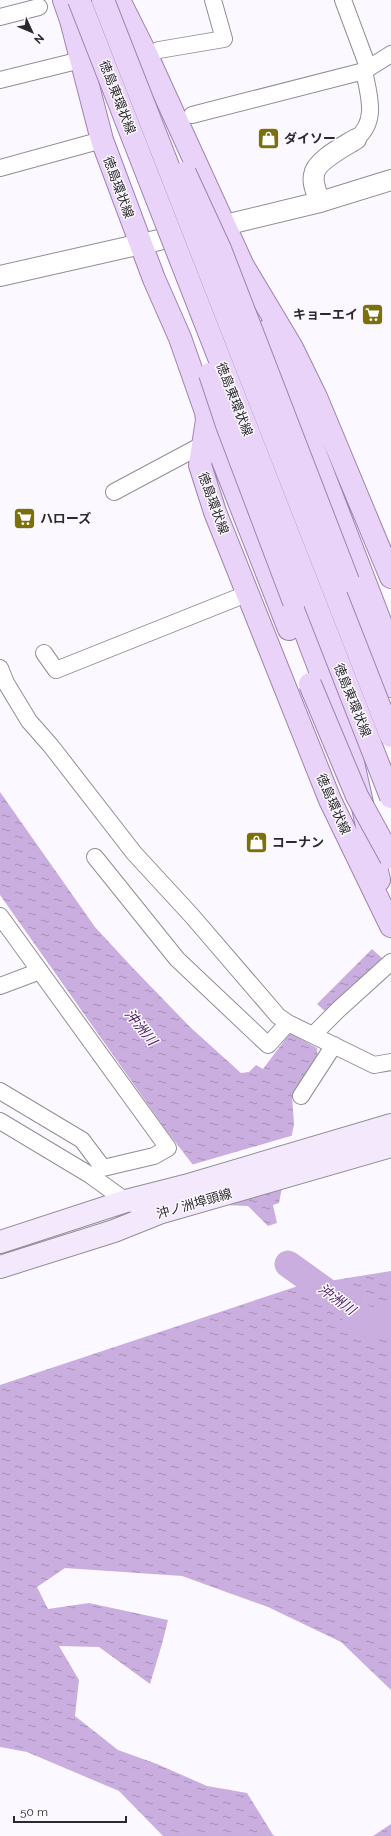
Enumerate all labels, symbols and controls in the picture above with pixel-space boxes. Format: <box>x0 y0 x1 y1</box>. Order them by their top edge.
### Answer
north arrow <box>12 12 52 52</box>
text: N <box>31 31 46 46</box>
street label: 徳島東環状線 <box>97 58 139 136</box>
shop icon: ダイソー <box>256 125 282 151</box>
place label: ダイソー <box>284 131 336 146</box>
street label: 徳島環状線 <box>100 154 137 220</box>
supermarket icon: キョーエイ <box>360 301 386 327</box>
place label: キョーエイ <box>293 307 358 322</box>
street label: 徳島東環状線 <box>214 360 256 438</box>
street label: 徳島環状線 <box>195 470 232 536</box>
supermarket icon: ハローズ <box>12 505 38 531</box>
place label: ハローズ <box>40 511 91 526</box>
street label: 徳島東環状線 <box>331 661 374 739</box>
street label: 徳島環状線 <box>313 771 354 837</box>
shop icon: コーナン <box>244 829 270 855</box>
place label: コーナン <box>272 835 324 850</box>
water label: 沖洲川 <box>122 1006 162 1050</box>
street label: 沖ノ洲埠頭線 <box>155 1186 234 1221</box>
water label: 沖洲川 <box>315 1280 360 1319</box>
scale bar <box>14 1798 126 1824</box>
text: 50 m <box>20 1805 48 1819</box>

